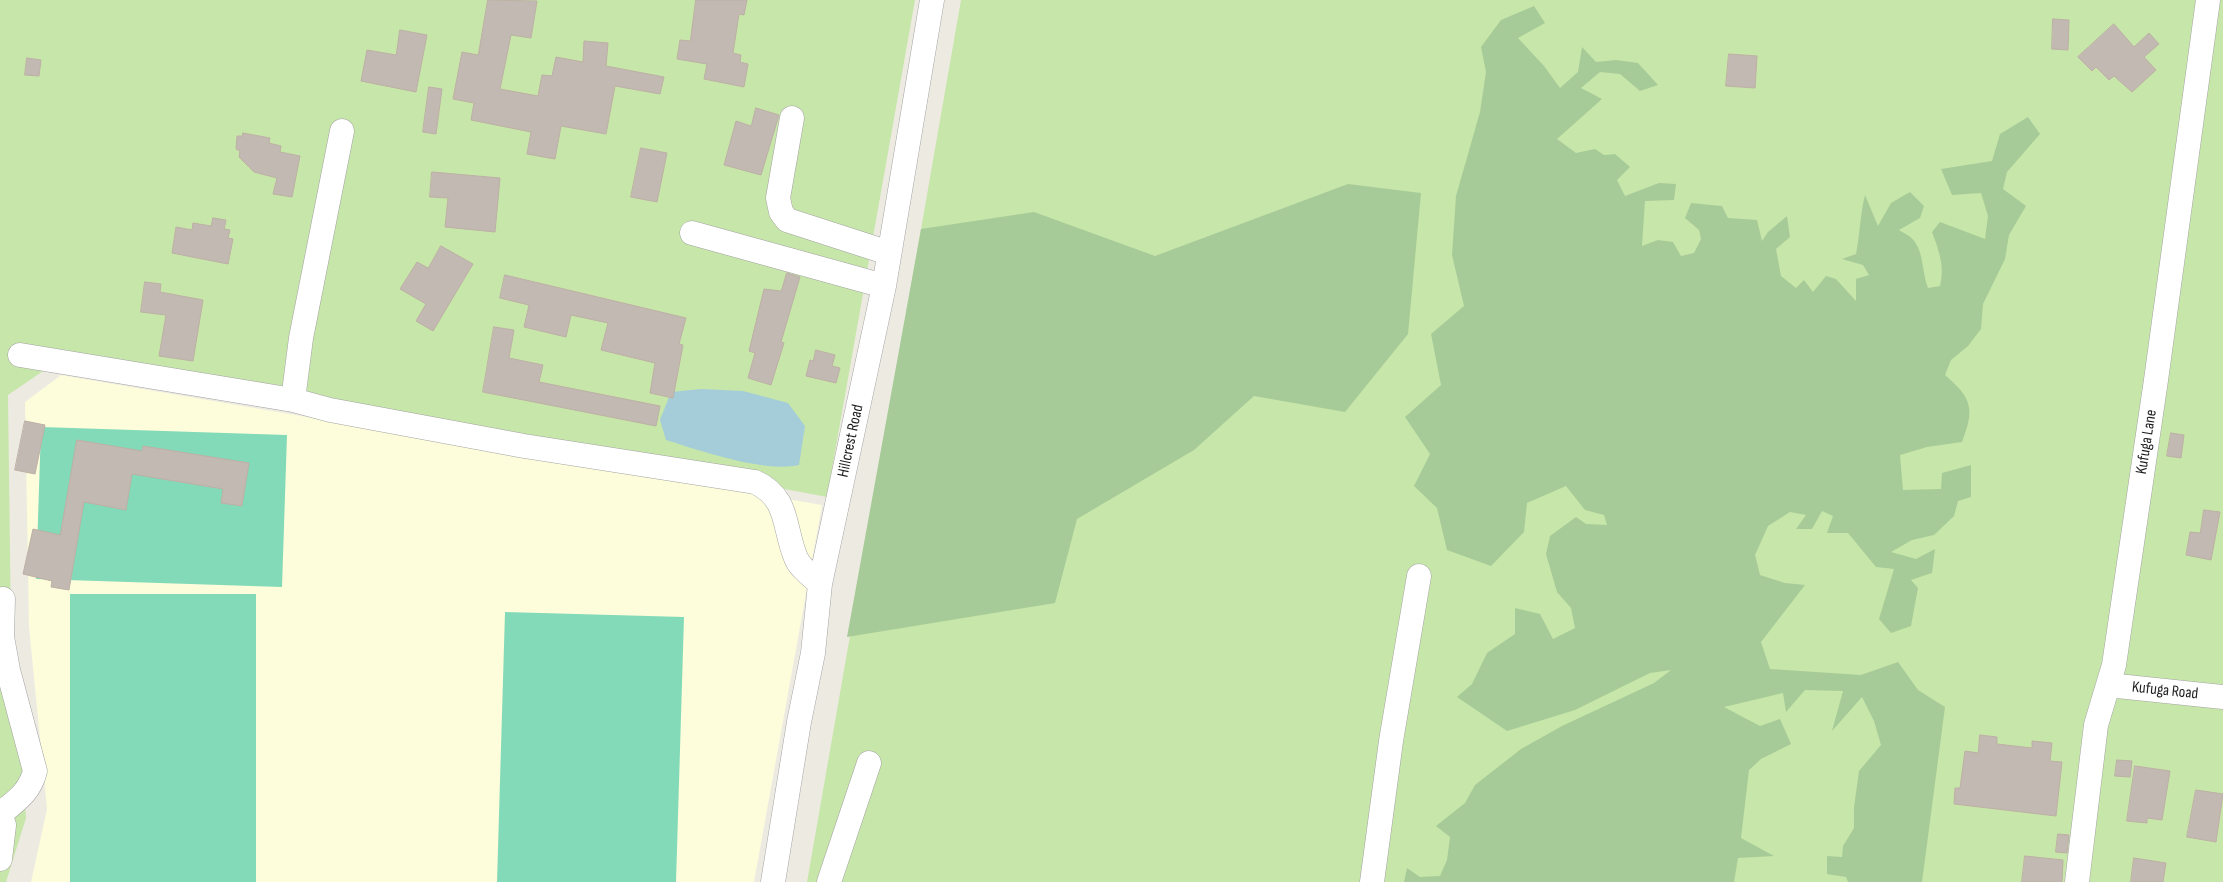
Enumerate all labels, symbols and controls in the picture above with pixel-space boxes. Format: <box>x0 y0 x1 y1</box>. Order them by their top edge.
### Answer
street label: Hillcrest Road <box>834 403 868 479</box>
street label: Kufuga Lane <box>2132 408 2162 476</box>
street label: Kufuga Road <box>2131 678 2199 704</box>

